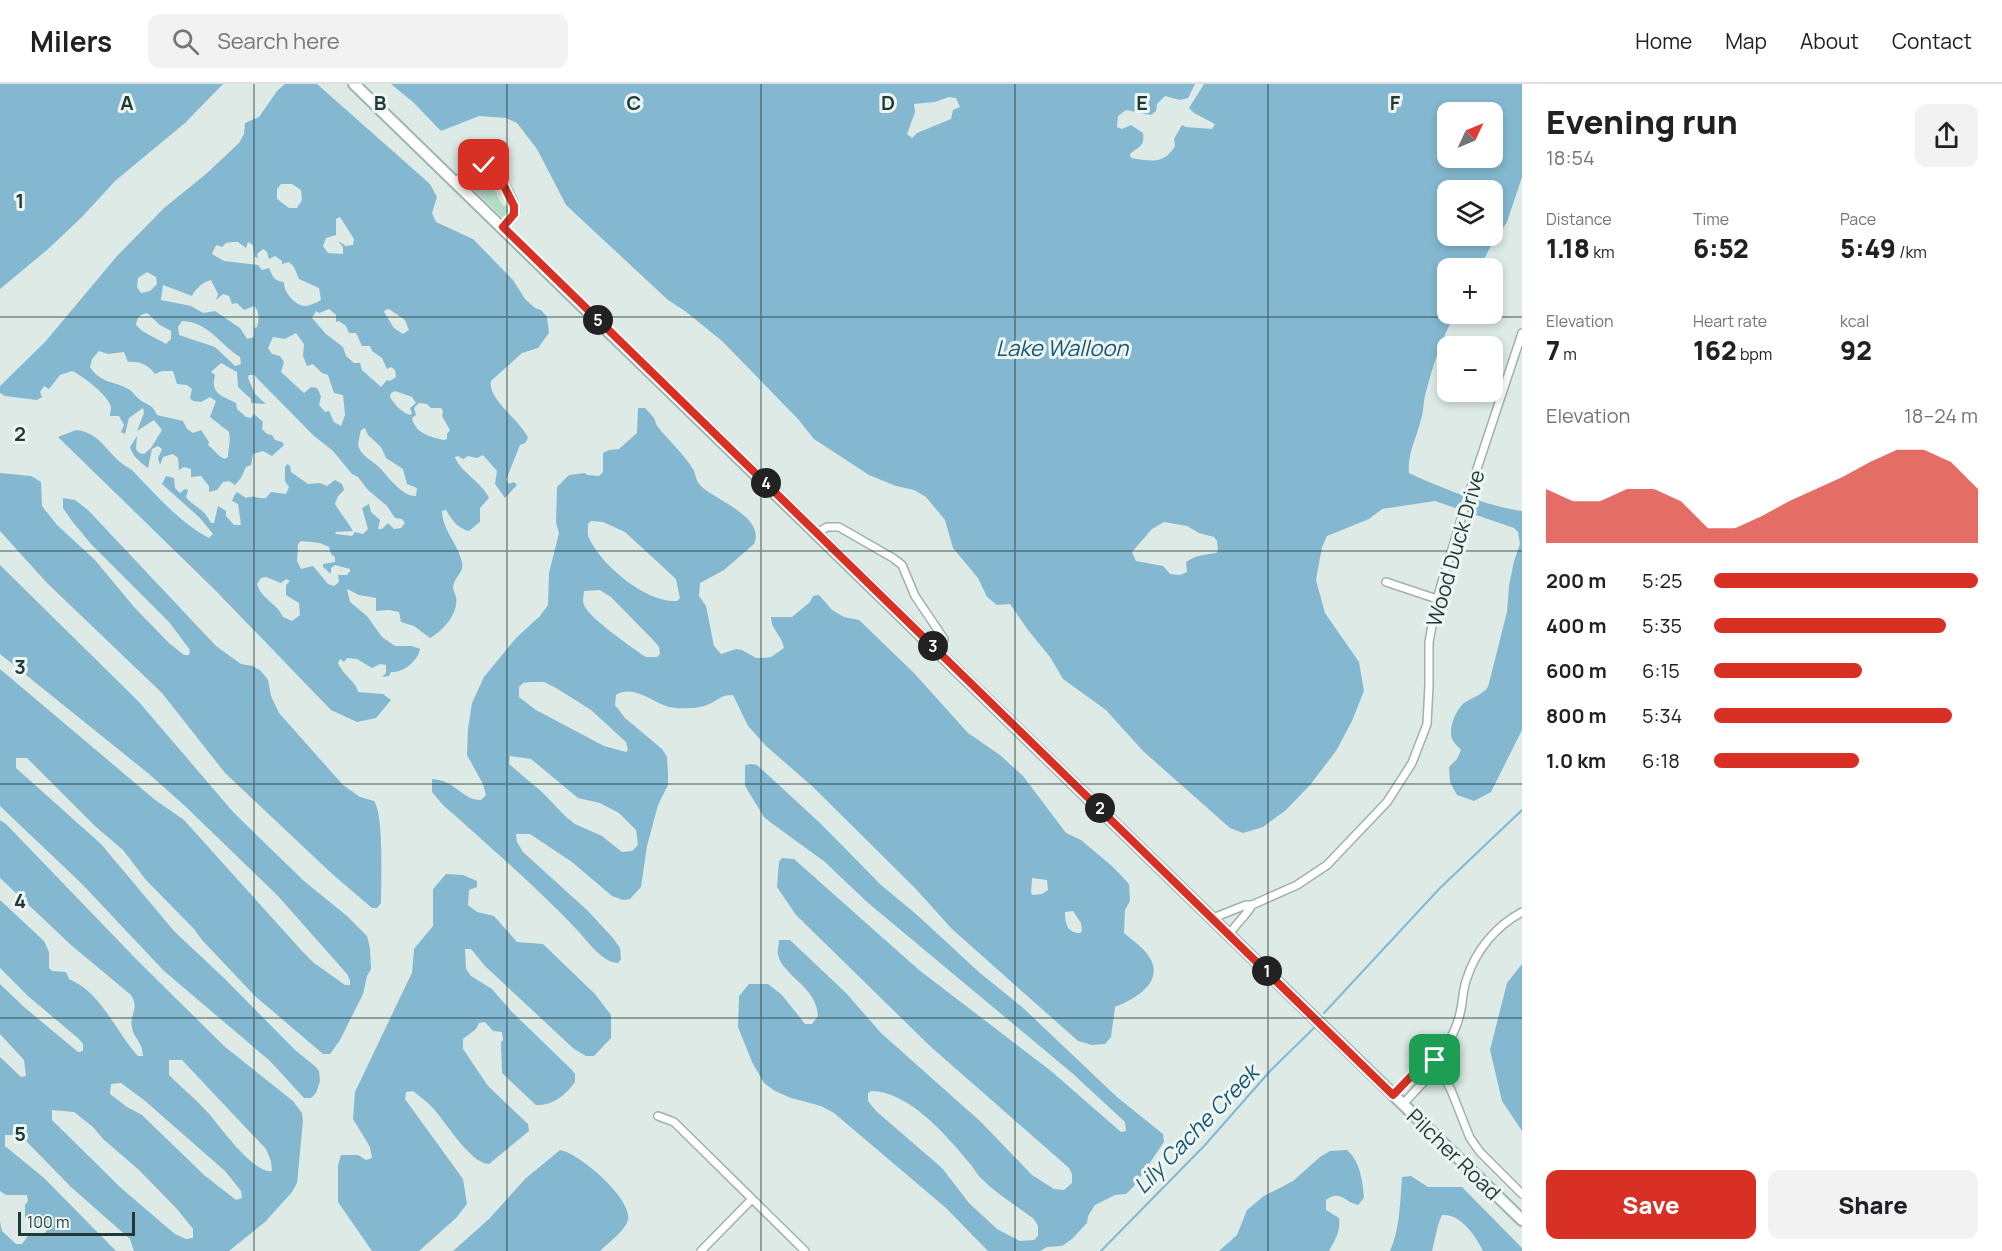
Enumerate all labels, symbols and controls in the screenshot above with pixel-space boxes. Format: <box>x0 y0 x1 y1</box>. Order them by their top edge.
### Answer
search box <box>148 14 568 68</box>
text: Milers <box>30 22 112 60</box>
icon: search <box>169 25 202 58</box>
text: Search here <box>217 26 340 56</box>
text: Home <box>1635 27 1692 55</box>
text: Map <box>1725 27 1767 55</box>
text: About <box>1800 27 1859 55</box>
text: Contact <box>1892 27 1972 55</box>
text: A <box>120 89 134 116</box>
text: B <box>374 89 387 116</box>
text: C <box>627 89 641 116</box>
text: D <box>881 89 895 116</box>
text: E <box>1136 89 1148 116</box>
text: F <box>1390 89 1401 116</box>
text: Evening run <box>1546 99 1738 144</box>
north arrow <box>1437 102 1503 168</box>
map controls <box>1437 102 1503 402</box>
button: share <box>1915 104 1978 167</box>
pin <box>458 139 509 190</box>
text: 18:54 <box>1546 144 1595 171</box>
icon: check <box>467 148 500 181</box>
button: layers <box>1437 180 1503 246</box>
text: 1 <box>16 187 24 214</box>
text: Distance <box>1546 208 1612 230</box>
text: Time <box>1693 208 1729 230</box>
text: Pace <box>1840 208 1876 230</box>
text: 1.18 <box>1546 230 1590 266</box>
text: 6:52 <box>1693 230 1749 266</box>
text: 5:49 <box>1840 230 1896 266</box>
text: km <box>1590 241 1615 263</box>
text: /km <box>1896 241 1927 263</box>
button: + <box>1437 258 1503 324</box>
pin: 5 <box>583 305 613 335</box>
text: 5 <box>593 309 603 331</box>
text: Elevation <box>1546 310 1614 332</box>
text: Heart rate <box>1693 310 1767 332</box>
text: kcal <box>1840 310 1869 332</box>
text: 7 <box>1546 332 1560 368</box>
text: 162 <box>1693 332 1737 368</box>
text: 92 <box>1840 332 1872 368</box>
water label: Lake Walloon <box>996 333 1129 363</box>
button: − <box>1437 336 1503 402</box>
text: m <box>1560 343 1577 365</box>
text: bpm <box>1737 343 1772 365</box>
text: Elevation <box>1546 402 1630 429</box>
text: 18–24 m <box>1904 402 1978 429</box>
text: 2 <box>14 420 26 447</box>
street label: Wood Duck Drive <box>1419 466 1491 630</box>
pin: 4 <box>751 468 781 498</box>
text: 4 <box>761 472 771 494</box>
text: 200 m <box>1546 567 1606 594</box>
text: 5:25 <box>1642 567 1682 594</box>
text: 400 m <box>1546 612 1606 639</box>
text: 5:35 <box>1642 612 1682 639</box>
pin: 3 <box>918 631 948 661</box>
text: 3 <box>928 635 938 657</box>
text: 3 <box>14 653 26 680</box>
text: 600 m <box>1546 657 1607 684</box>
text: 6:15 <box>1642 657 1680 684</box>
text: 800 m <box>1546 702 1607 729</box>
text: 5:34 <box>1642 702 1682 729</box>
text: 1.0 km <box>1546 747 1606 774</box>
text: 6:18 <box>1642 747 1680 774</box>
pin: 2 <box>1085 793 1115 823</box>
text: 2 <box>1095 797 1105 819</box>
text: 4 <box>14 887 26 914</box>
pin: 1 <box>1252 956 1282 986</box>
text: 1 <box>1263 960 1271 982</box>
pin <box>1409 1034 1460 1085</box>
icon: arrive <box>1418 1043 1451 1076</box>
water label: Lily Cache Creek <box>1127 1056 1267 1200</box>
street label: Pilcher Road <box>1401 1102 1507 1206</box>
text: 5 <box>14 1120 26 1147</box>
button: Save <box>1546 1170 1756 1239</box>
button: Share <box>1768 1170 1978 1239</box>
scale bar <box>18 1209 135 1236</box>
text: 100 m <box>27 1211 70 1233</box>

